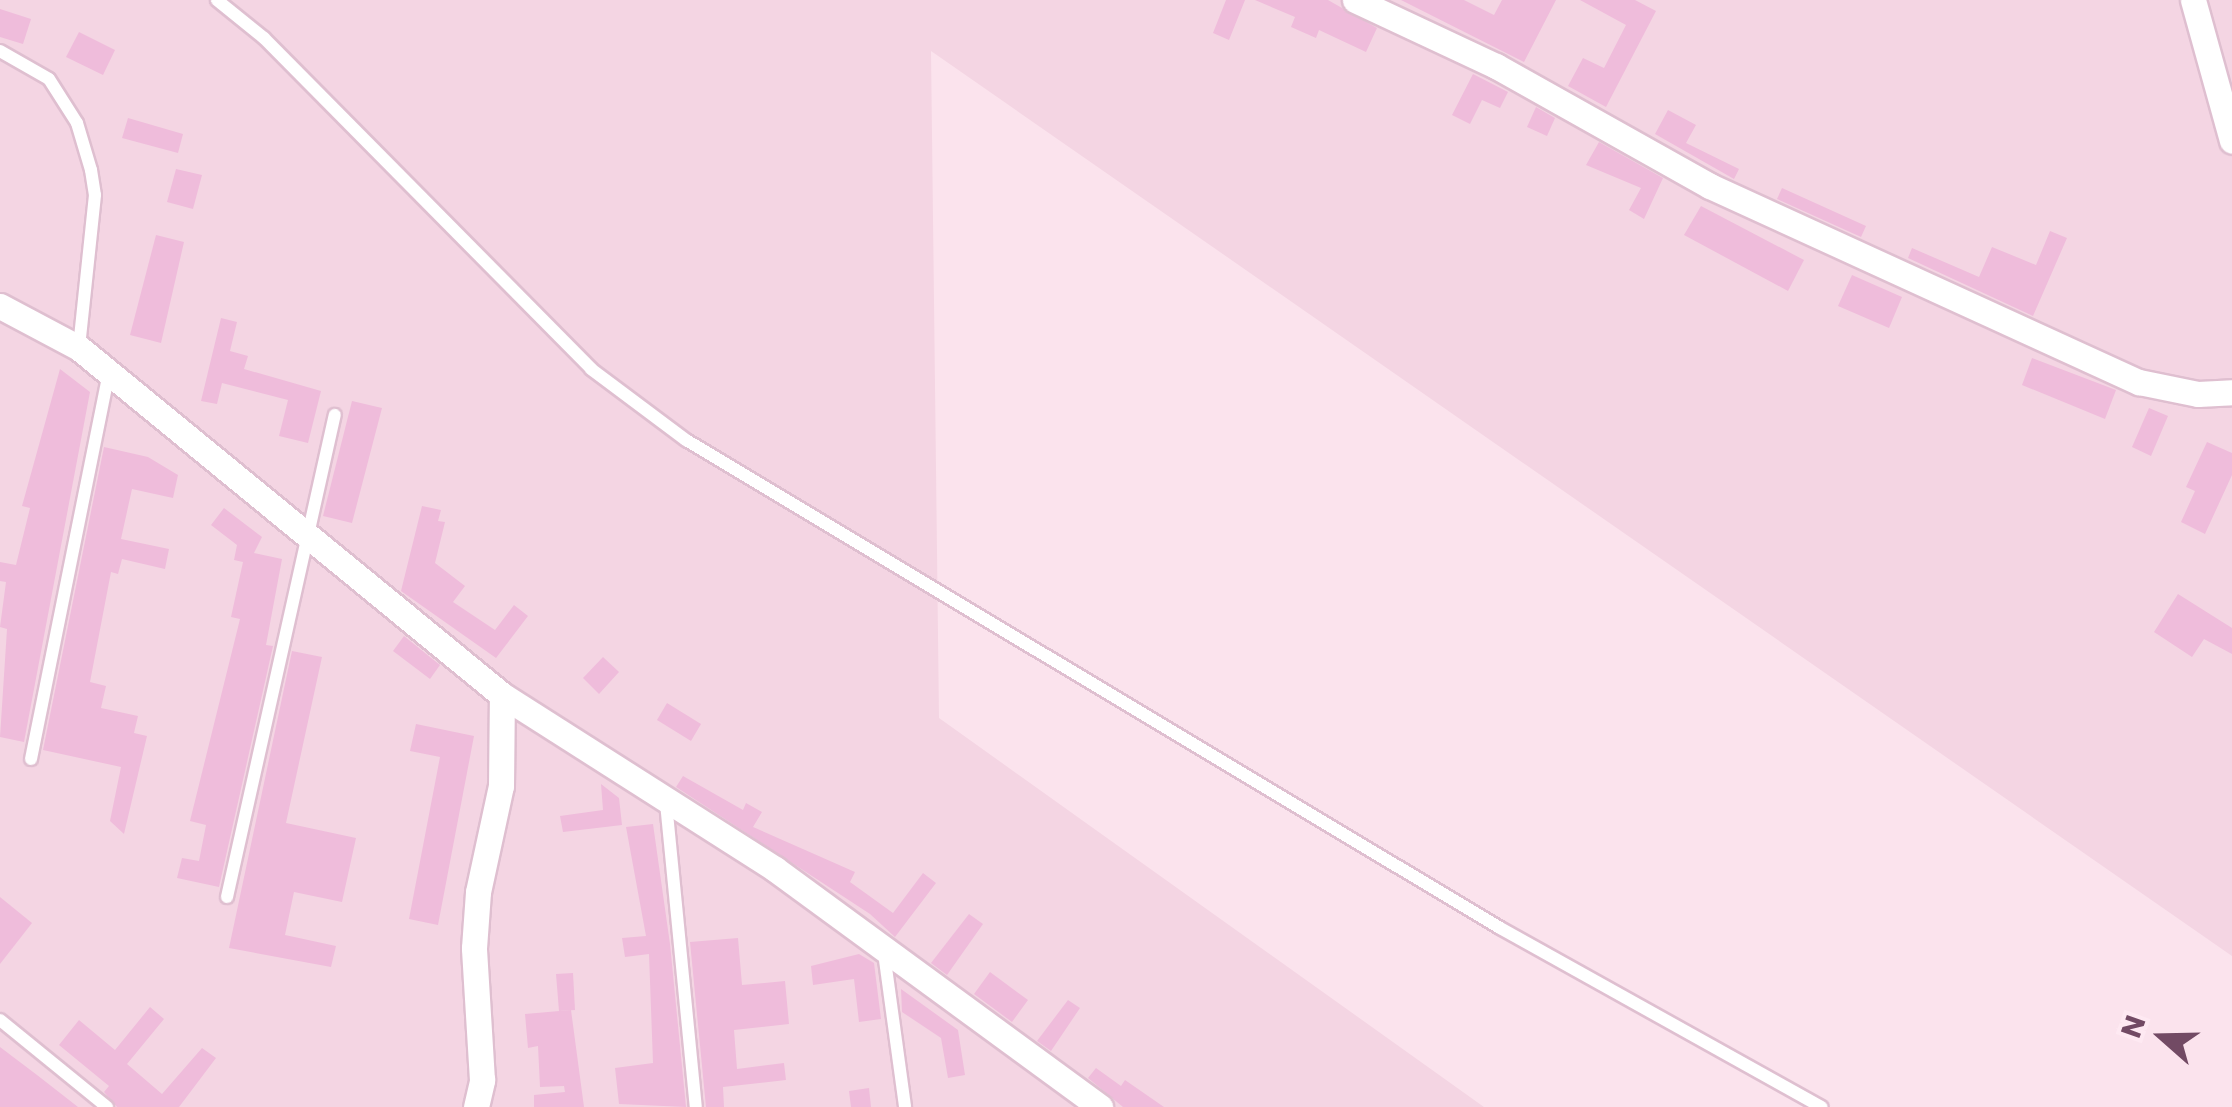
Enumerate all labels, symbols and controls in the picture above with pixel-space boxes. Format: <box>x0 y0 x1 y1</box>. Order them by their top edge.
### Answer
north arrow <box>2112 987 2212 1087</box>
text: N <box>2111 1010 2155 1043</box>

